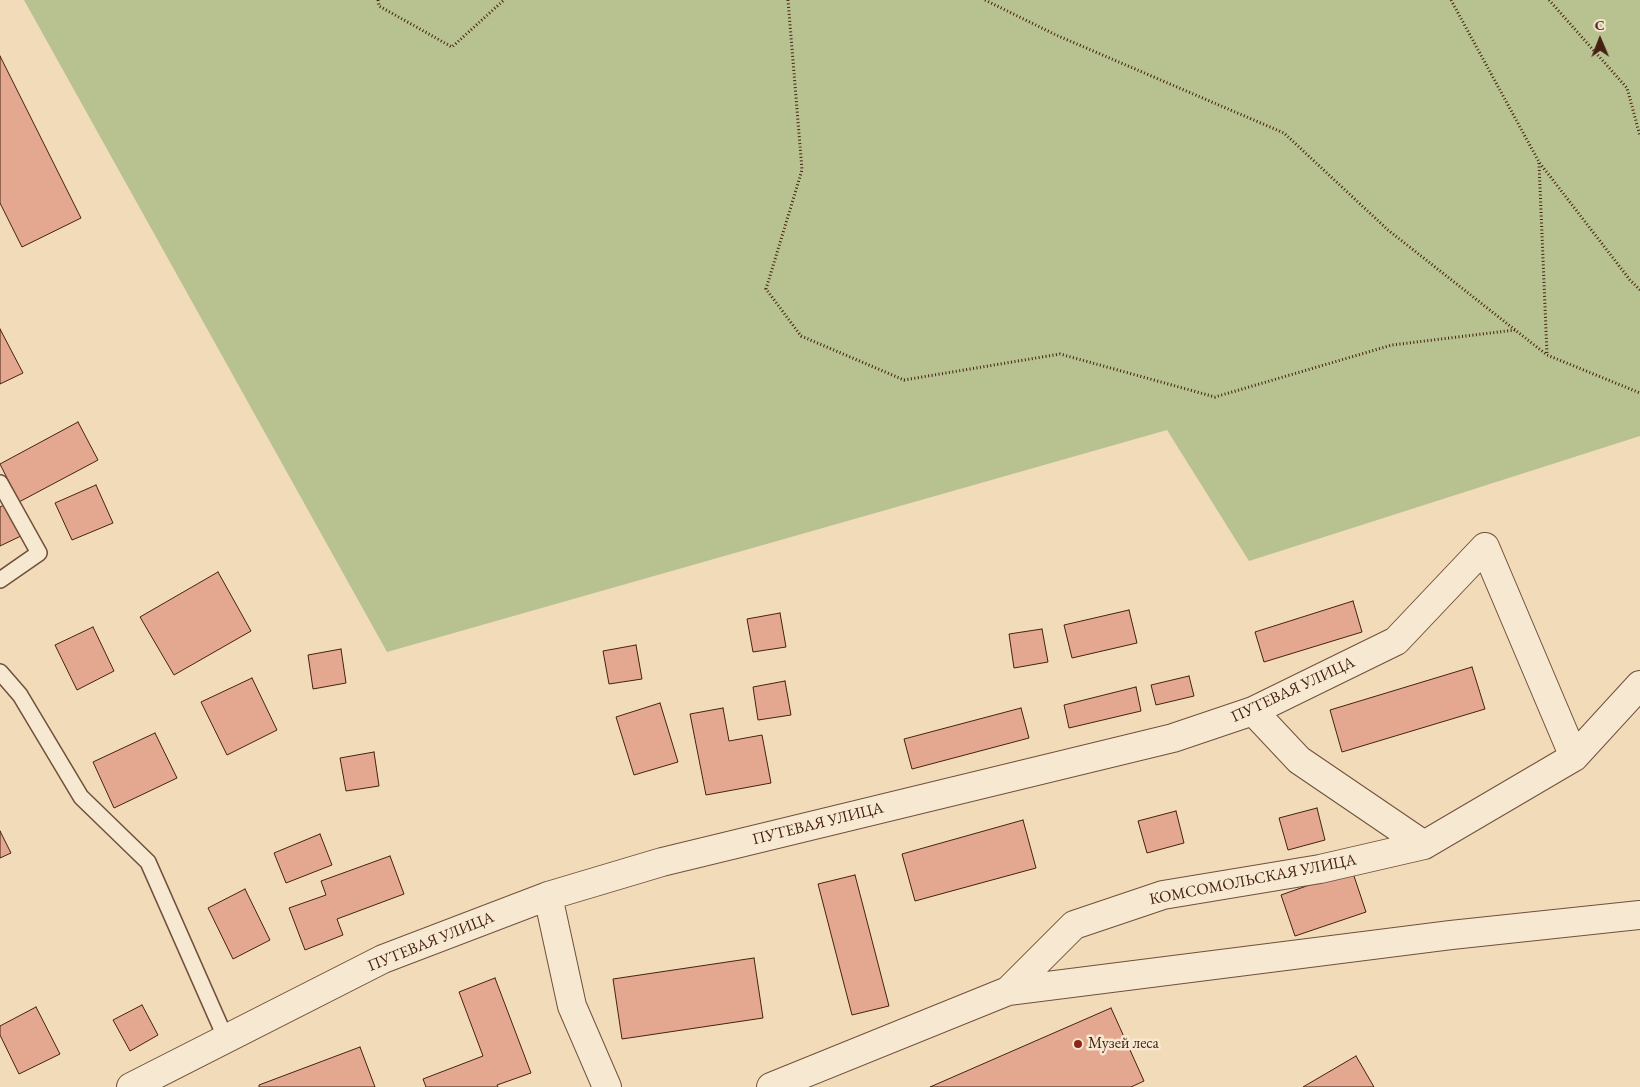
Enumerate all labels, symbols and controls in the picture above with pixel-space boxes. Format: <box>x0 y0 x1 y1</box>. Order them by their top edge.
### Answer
north arrow <box>1575 15 1625 65</box>
text: С <box>1595 16 1605 34</box>
street label: ПУТЕВАЯ УЛИЦА <box>1228 653 1358 727</box>
street label: ПУТЕВАЯ УЛИЦА <box>750 798 886 850</box>
street label: КОМСОМОЛЬСКАЯ УЛИЦА <box>1148 850 1358 910</box>
street label: ПУТЕВАЯ УЛИЦА <box>365 908 497 976</box>
place label: Музей леса <box>1088 1034 1159 1054</box>
marker: Музей леса <box>1072 1038 1084 1050</box>

